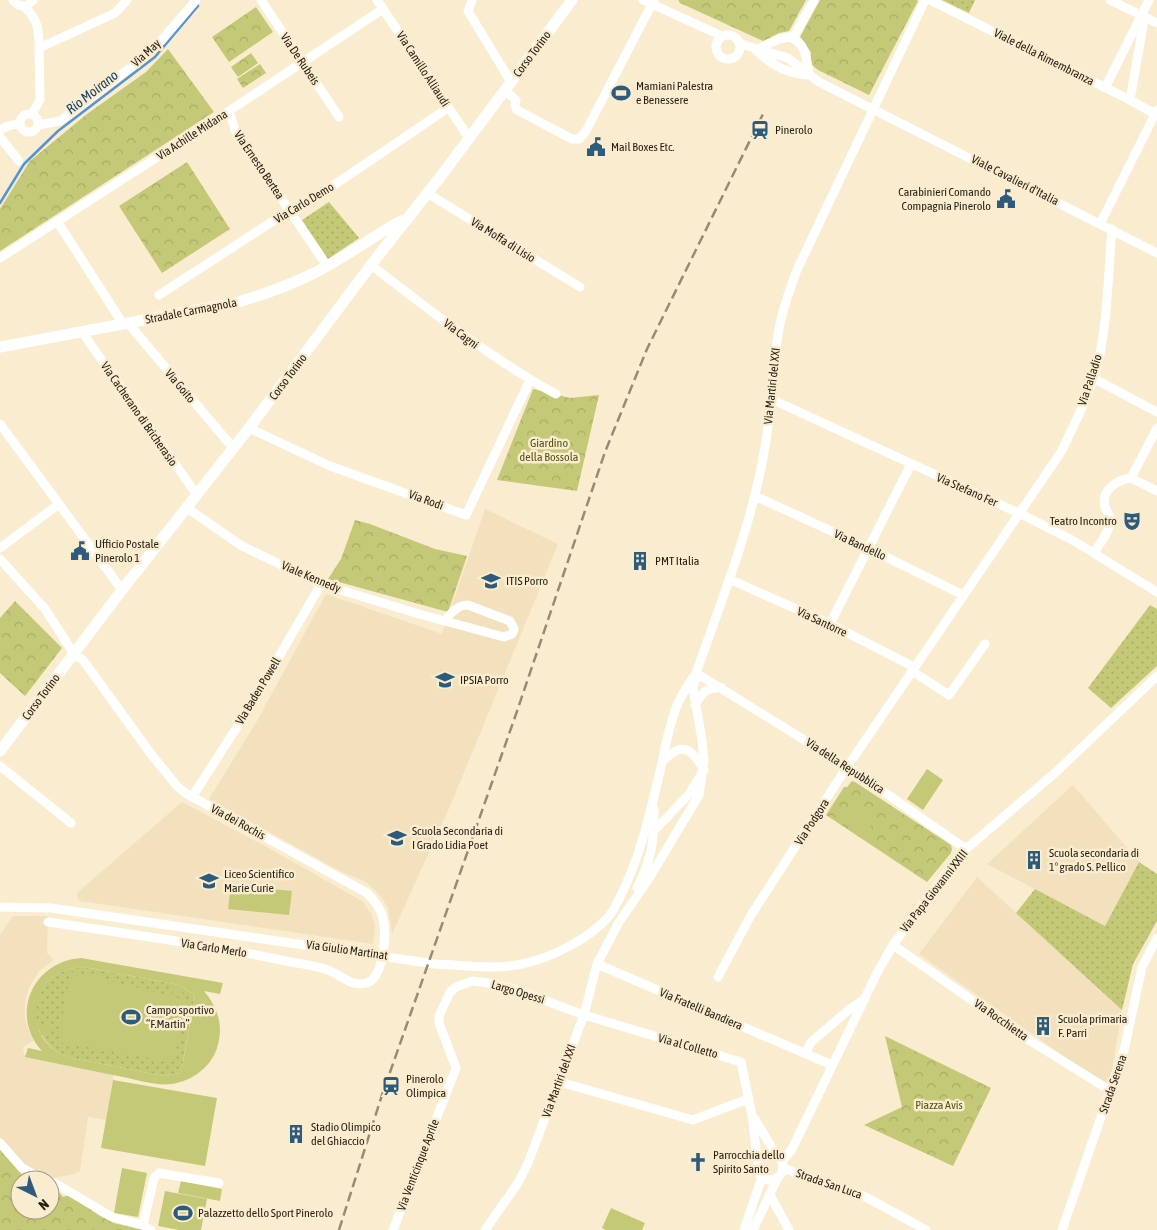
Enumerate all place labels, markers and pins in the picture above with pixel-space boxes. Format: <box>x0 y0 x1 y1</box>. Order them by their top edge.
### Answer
place label: Mamiani Palestra e Benessere <box>636 79 713 107</box>
sports icon: Mamiani Palestra e Benessere <box>610 82 632 104</box>
station icon: Pinerolo <box>749 119 771 141</box>
place label: Pinerolo <box>775 123 813 137</box>
public building icon: Mail Boxes Etc. <box>585 136 607 158</box>
place label: Mail Boxes Etc. <box>611 140 675 154</box>
place label: Carabinieri Comando Compagnia Pinerolo <box>898 185 991 213</box>
public building icon: Carabinieri Comando Compagnia Pinerolo <box>995 188 1017 210</box>
theatre icon: Teatro Incontro <box>1121 510 1143 532</box>
place label: Teatro Incontro <box>1050 514 1117 528</box>
place label: Ufficio Postale Pinerolo 1 <box>95 537 159 565</box>
public building icon: Ufficio Postale Pinerolo 1 <box>69 540 91 562</box>
building icon: PMT Italia <box>629 550 651 572</box>
place label: PMT Italia <box>655 554 699 568</box>
school or university icon: ITIS Porro <box>480 570 502 592</box>
place label: ITIS Porro <box>506 574 549 588</box>
school or university icon: IPSIA Porro <box>434 669 456 691</box>
place label: IPSIA Porro <box>460 673 509 687</box>
place label: Scuola Secondaria di I Grado Lidia Poet <box>412 824 503 852</box>
school or university icon: Scuola Secondaria di I Grado Lidia Poet <box>386 827 408 849</box>
place label: Scuola secondaria di 1° grado S. Pellico <box>1049 846 1139 874</box>
building icon: Scuola secondaria di 1° grado S. Pellico <box>1023 849 1045 871</box>
place label: Liceo Scientifico Marie Curie <box>224 867 295 895</box>
school or university icon: Liceo Scientifico Marie Curie <box>198 870 220 892</box>
place label: Campo sportivo “F.Martin” <box>146 1003 215 1031</box>
sports icon: Campo sportivo “F.Martin” <box>120 1006 142 1028</box>
place label: Scuola primaria F. Parri <box>1058 1012 1127 1040</box>
building icon: Scuola primaria F. Parri <box>1032 1015 1054 1037</box>
place label: Pinerolo Olimpica <box>406 1072 446 1100</box>
station icon: Pinerolo Olimpica <box>380 1075 402 1097</box>
place label: Stadio Olimpico del Ghiaccio <box>311 1120 381 1148</box>
building icon: Stadio Olimpico del Ghiaccio <box>285 1123 307 1145</box>
place label: Parrocchia dello Spirito Santo <box>713 1148 785 1176</box>
church icon: Parrocchia dello Spirito Santo <box>687 1151 709 1173</box>
sports icon: Palazzetto dello Sport Pinerolo <box>172 1202 194 1224</box>
place label: Palazzetto dello Sport Pinerolo <box>198 1206 333 1220</box>

